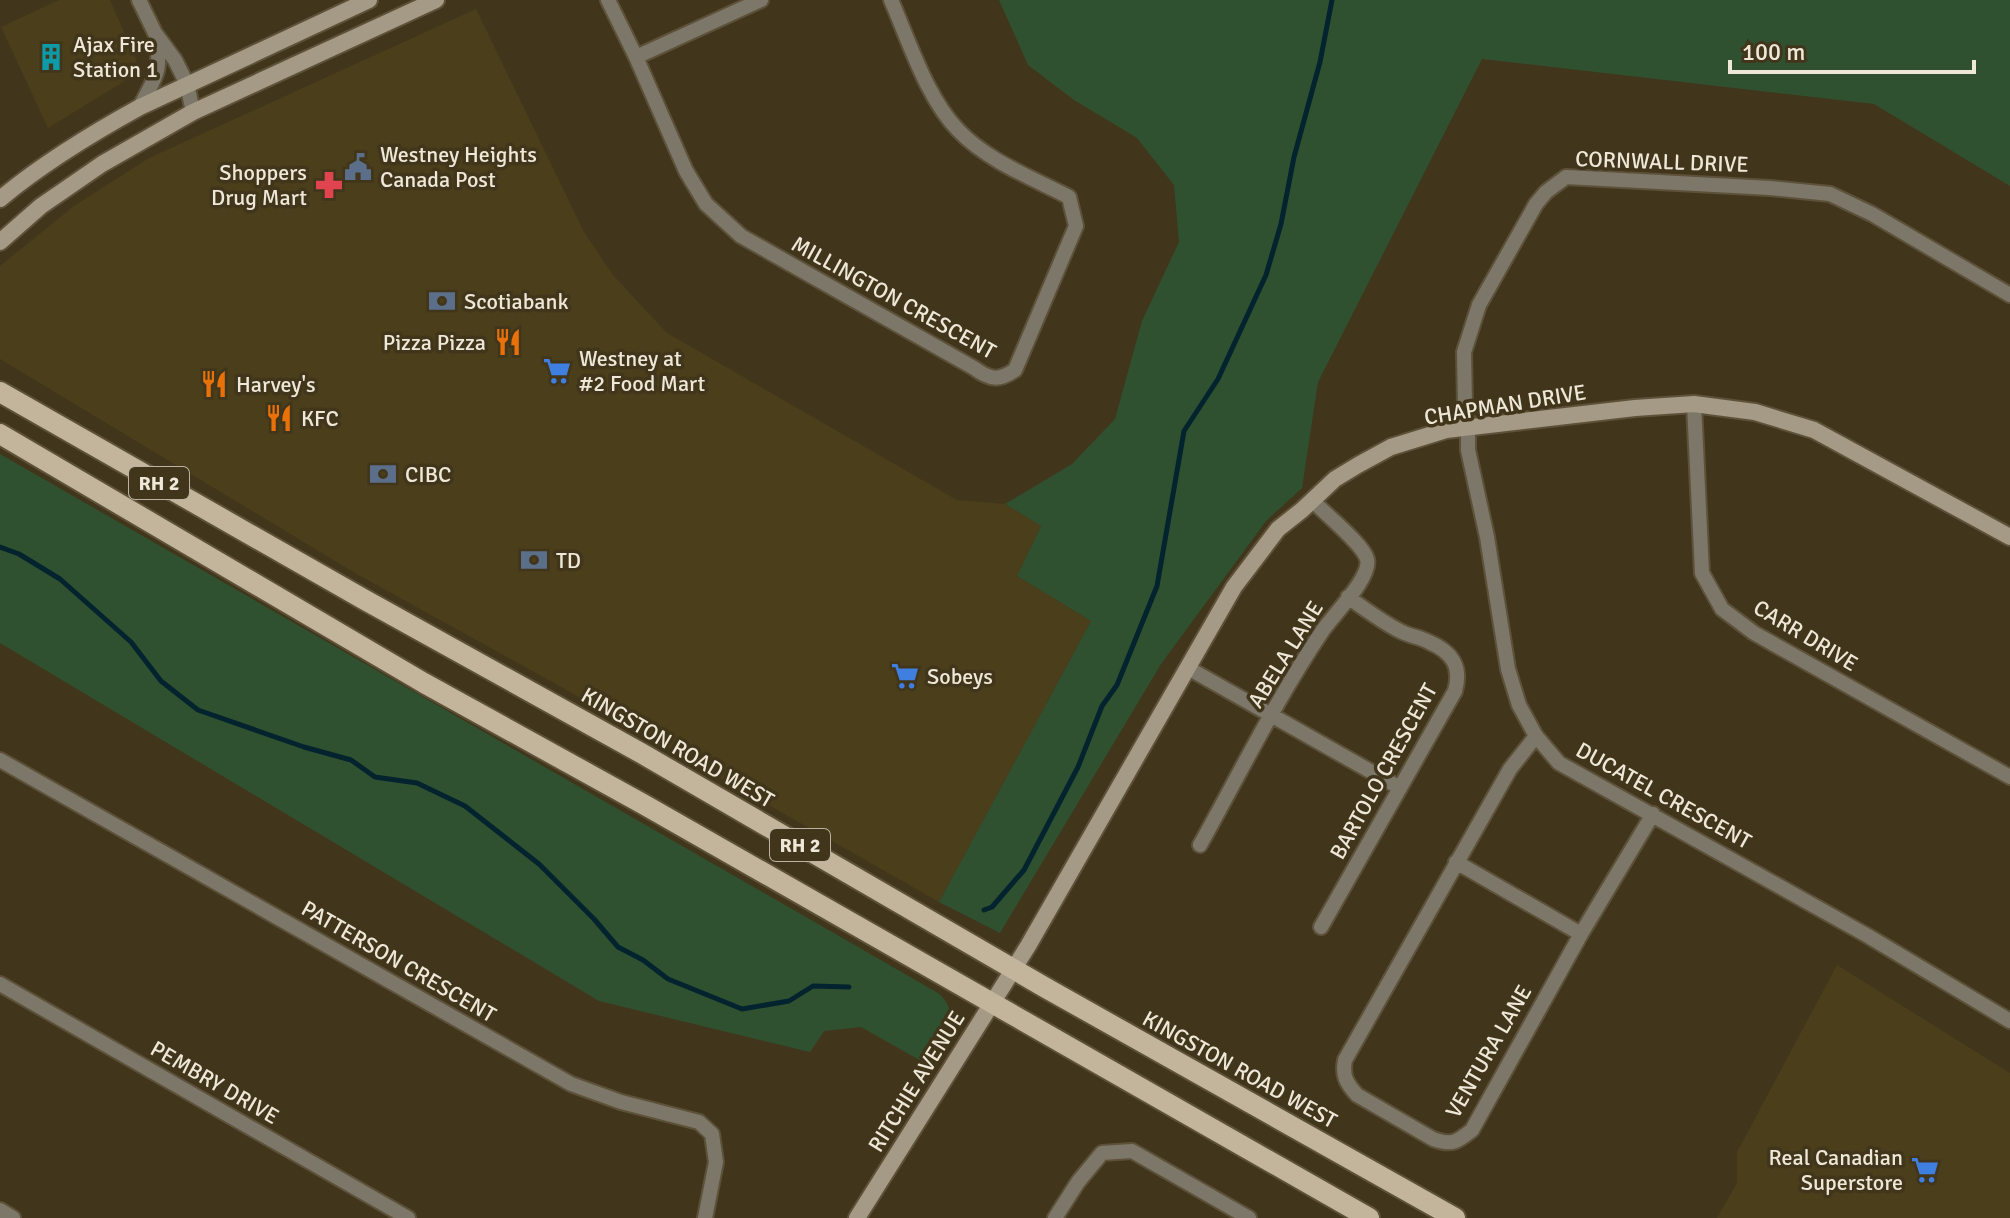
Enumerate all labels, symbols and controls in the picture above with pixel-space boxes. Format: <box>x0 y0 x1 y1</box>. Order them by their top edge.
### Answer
scale bar <box>1730 24 1974 74</box>
place label: Ajax Fire Station 1 <box>73 31 158 83</box>
text: 100 m <box>1742 37 1805 67</box>
building icon: Ajax Fire Station 1 <box>36 42 66 72</box>
place label: Westney Heights Canada Post <box>380 141 537 193</box>
street label: CORNWALL DRIVE <box>1575 145 1749 178</box>
public building icon: Westney Heights Canada Post <box>343 152 373 182</box>
place label: Shoppers Drug Mart <box>211 159 307 211</box>
pharmacy icon: Shoppers Drug Mart <box>314 170 344 200</box>
street label: MILLINGTON CRESCENT <box>787 230 1001 365</box>
bank icon: Scotiabank <box>427 286 457 316</box>
place label: Scotiabank <box>464 288 568 315</box>
restaurant icon: Pizza Pizza <box>493 327 523 357</box>
place label: Pizza Pizza <box>383 329 486 356</box>
place label: Westney at #2 Food Mart <box>579 345 706 397</box>
supermarket icon: Westney at #2 Food Mart <box>542 356 572 386</box>
restaurant icon: Harvey's <box>199 369 229 399</box>
place label: Harvey's <box>236 371 316 398</box>
street label: CHAPMAN DRIVE <box>1422 378 1588 431</box>
restaurant icon: KFC <box>264 403 294 433</box>
place label: KFC <box>301 405 339 432</box>
bank icon: CIBC <box>368 459 398 489</box>
place label: CIBC <box>405 461 451 488</box>
road number: RH 2 <box>129 467 189 499</box>
bank icon: TD <box>519 545 549 575</box>
place label: TD <box>556 547 581 574</box>
street label: CARR DRIVE <box>1749 594 1863 677</box>
street label: ABELA LANE <box>1242 596 1329 713</box>
supermarket icon: Sobeys <box>890 661 920 691</box>
place label: Sobeys <box>927 663 993 690</box>
street label: BARTOLO CRESCENT <box>1324 678 1443 864</box>
street label: KINGSTON ROAD WEST <box>577 681 779 814</box>
street label: DUCATEL CRESCENT <box>1571 736 1756 855</box>
road number: RH 2 <box>770 829 830 861</box>
street label: PATTERSON CRESCENT <box>297 895 501 1028</box>
street label: VENTURA LANE <box>1439 980 1537 1123</box>
street label: KINGSTON ROAD WEST <box>1138 1005 1342 1134</box>
street label: RITCHIE AVENUE <box>862 1006 971 1157</box>
street label: PEMBRY DRIVE <box>146 1035 284 1130</box>
place label: Real Canadian Superstore <box>1769 1144 1903 1196</box>
supermarket icon: Real Canadian Superstore <box>1910 1155 1940 1185</box>

